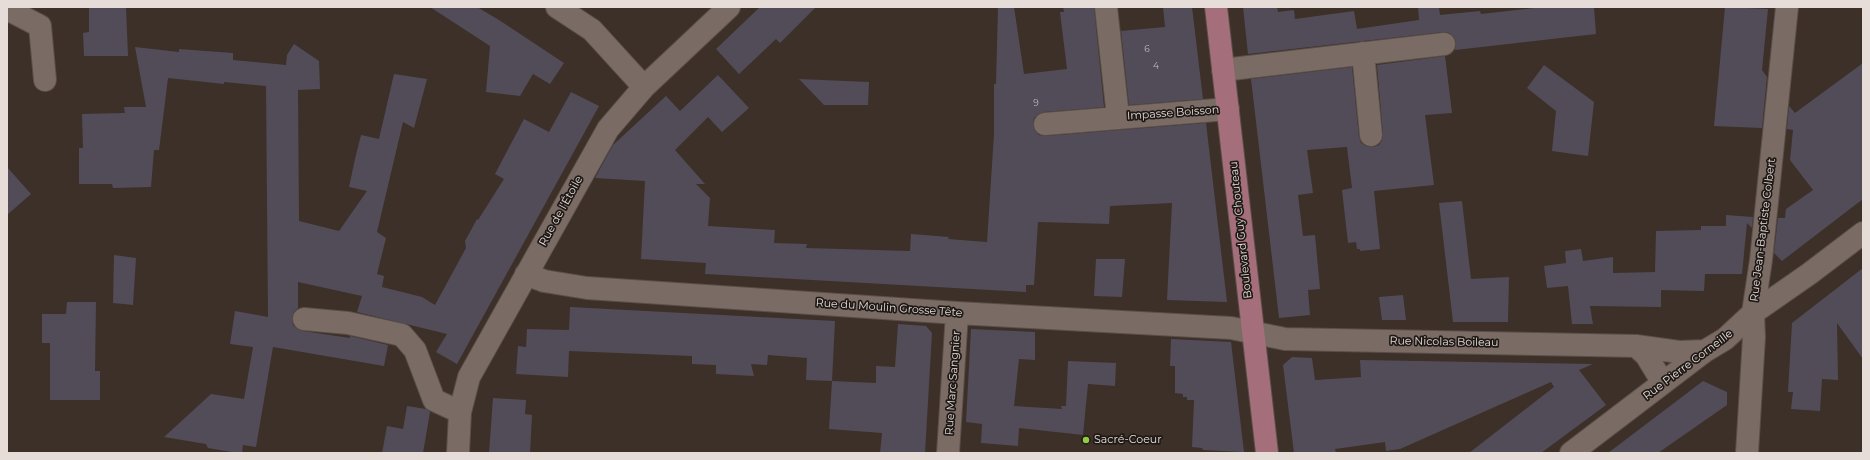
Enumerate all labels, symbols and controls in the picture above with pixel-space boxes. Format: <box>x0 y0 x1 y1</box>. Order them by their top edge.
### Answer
house number: 6 <box>1144 44 1150 54</box>
house number: 4 <box>1153 61 1159 71</box>
house number: 9 <box>1033 98 1039 108</box>
street label: Impasse Boisson <box>1126 103 1220 123</box>
street label: Rue Jean-Baptiste Colbert <box>1748 158 1778 302</box>
street label: Boulevard Guy Chouteau <box>1227 161 1255 299</box>
street label: Rue de l’Étoile <box>536 174 586 248</box>
street label: Rue du Moulin Grosse Tête <box>815 296 963 320</box>
street label: Rue Pierre Corneille <box>1641 327 1735 403</box>
street label: Rue Marc Sangnier <box>943 330 963 436</box>
street label: Rue Nicolas Boileau <box>1389 334 1499 350</box>
place label: Sacré-Coeur <box>1094 433 1162 447</box>
marker: Sacré-Coeur <box>1081 435 1091 445</box>

